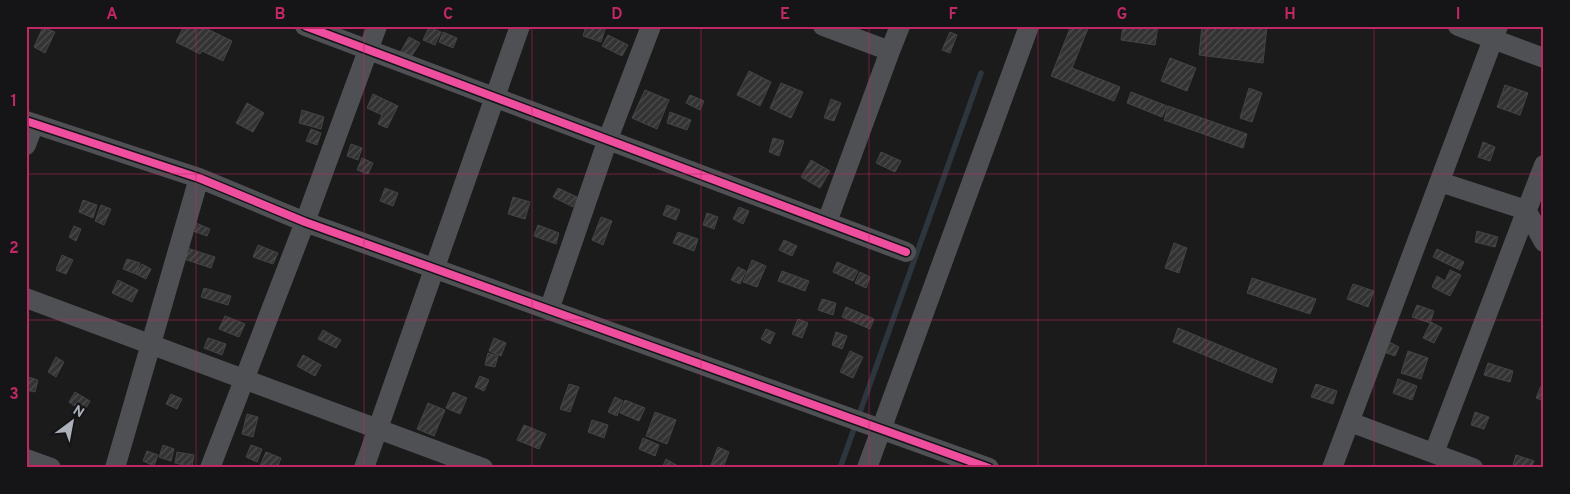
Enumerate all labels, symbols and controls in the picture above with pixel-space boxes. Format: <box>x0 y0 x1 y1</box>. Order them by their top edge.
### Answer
text: A <box>106 5 118 25</box>
text: B <box>274 5 286 25</box>
text: C <box>443 5 453 25</box>
text: D <box>611 5 623 25</box>
text: E <box>780 5 790 25</box>
text: F <box>948 5 958 25</box>
text: G <box>1117 5 1127 25</box>
text: H <box>1284 5 1296 25</box>
text: I <box>1456 5 1460 25</box>
text: 1 <box>11 92 17 112</box>
text: 2 <box>9 239 19 259</box>
text: 3 <box>9 385 19 405</box>
north arrow <box>48 396 98 446</box>
text: N <box>69 402 87 422</box>

